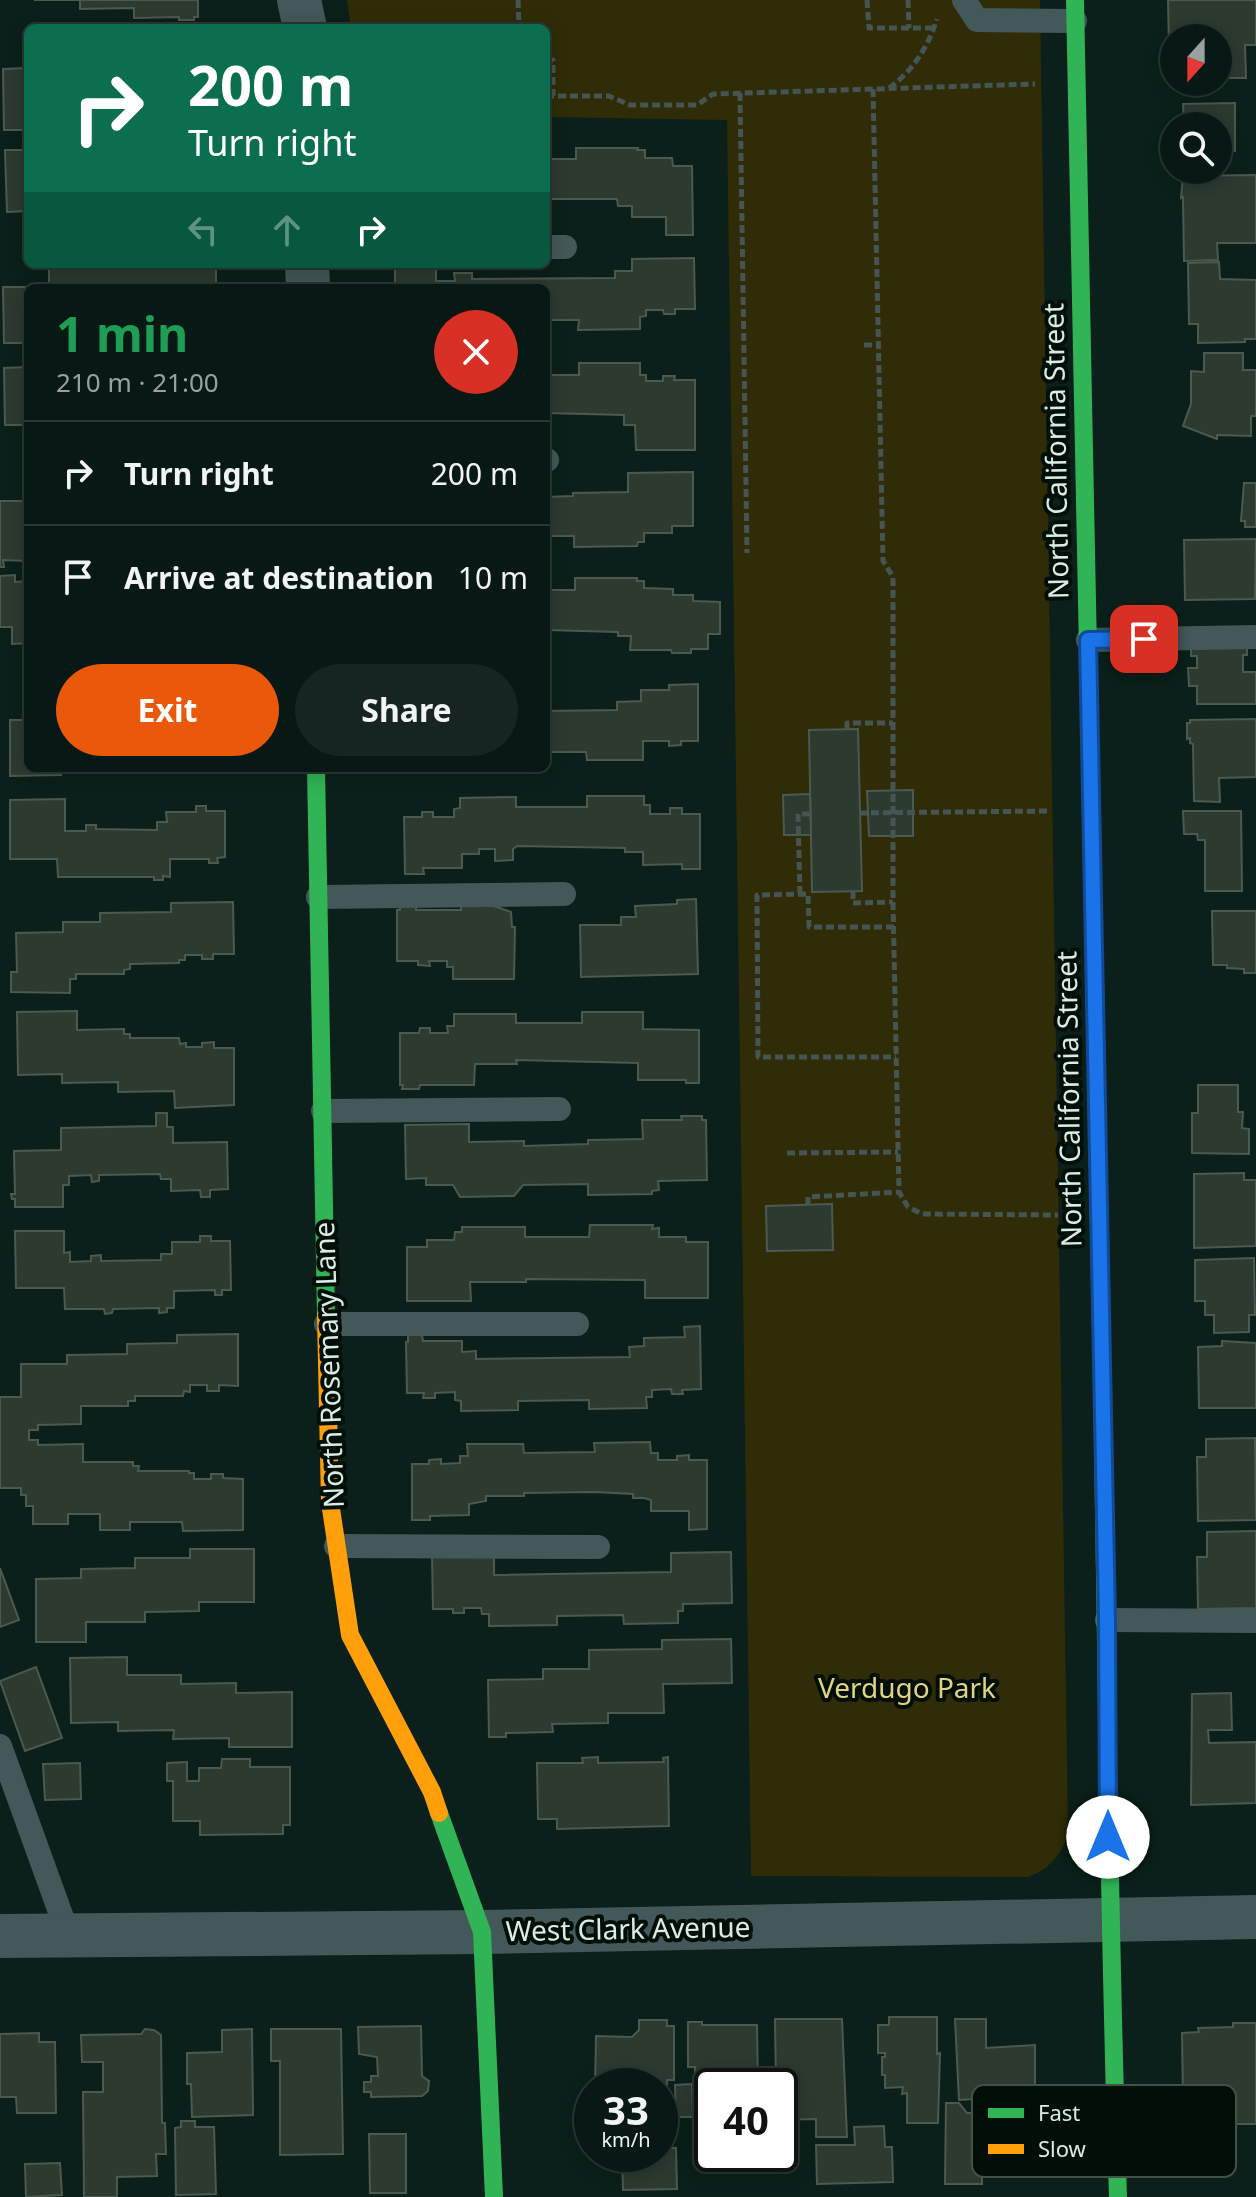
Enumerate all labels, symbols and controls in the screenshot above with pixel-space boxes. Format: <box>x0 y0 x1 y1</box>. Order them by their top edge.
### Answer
north arrow <box>1160 24 1232 96</box>
map controls <box>1160 24 1232 184</box>
text: 200 m <box>188 46 353 122</box>
icon: right <box>56 56 160 160</box>
button: search <box>1160 112 1232 184</box>
text: Turn right <box>188 118 356 167</box>
icon: left <box>181 208 225 252</box>
icon: ahead <box>265 208 309 252</box>
icon: right <box>349 208 393 252</box>
text: 1 min <box>56 301 188 366</box>
street label: North California Street <box>1033 303 1077 599</box>
button: close <box>434 310 518 394</box>
text: 210 m · 21:00 <box>56 364 219 400</box>
icon: right <box>56 451 100 495</box>
text: Turn right <box>124 453 274 494</box>
text: 200 m <box>431 453 518 494</box>
icon: arrive <box>56 555 100 599</box>
text: Arrive at destination <box>124 557 434 598</box>
text: 10 m <box>458 557 528 598</box>
pin <box>1110 605 1178 673</box>
icon: arrive <box>1122 617 1166 661</box>
button: Exit <box>56 664 279 756</box>
button: Share <box>295 664 518 756</box>
street label: North California Street <box>1046 951 1090 1247</box>
street label: North Rosemary Lane <box>304 1221 352 1509</box>
park label: Verdugo Park <box>818 1668 996 1706</box>
position arrow <box>1066 1795 1150 1879</box>
street label: West Clark Avenue <box>505 1907 751 1949</box>
speed limit sign: 40 <box>694 2068 798 2172</box>
text: 33 <box>603 2082 649 2137</box>
legend <box>972 2085 1236 2177</box>
text: Fast <box>1038 2097 1080 2127</box>
text: km/h <box>601 2126 651 2153</box>
text: Slow <box>1038 2133 1087 2163</box>

